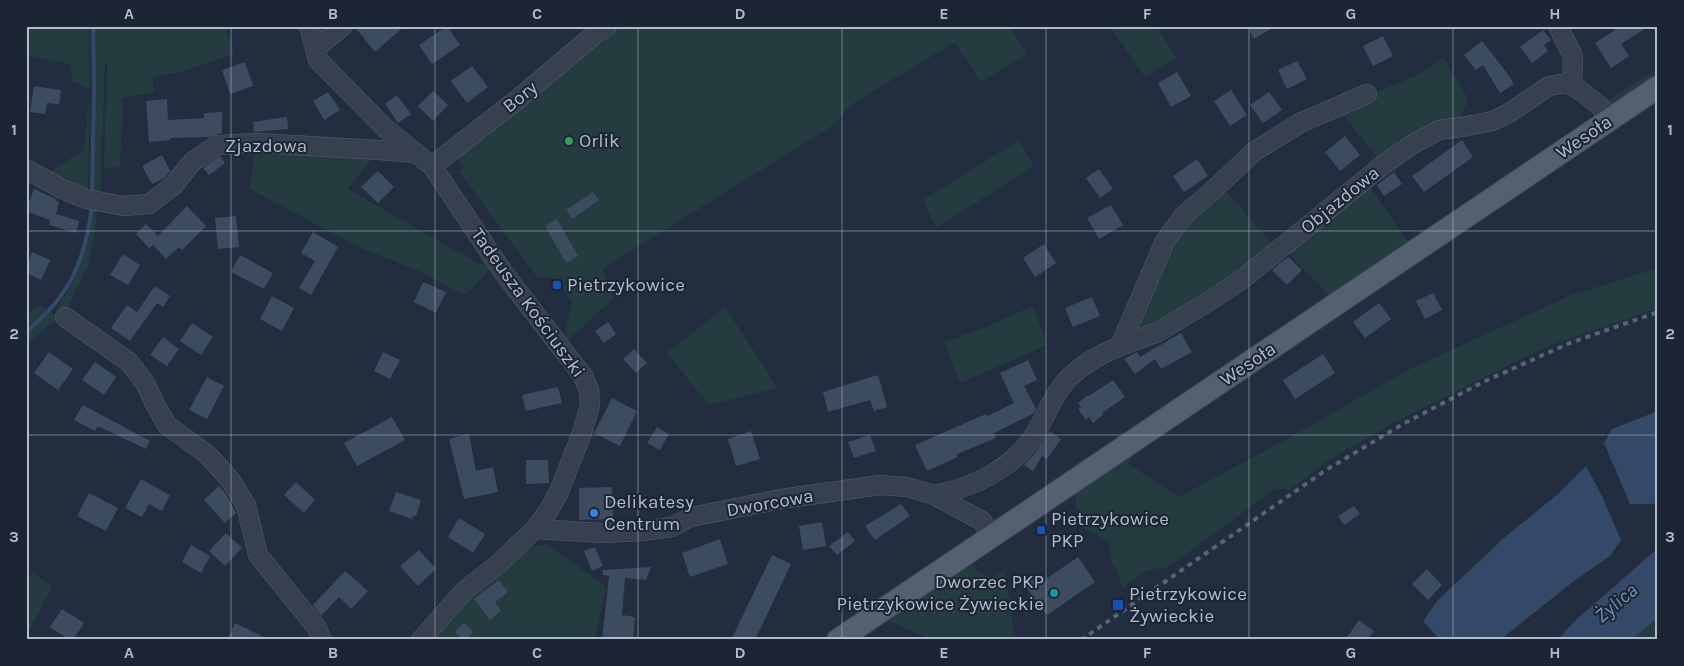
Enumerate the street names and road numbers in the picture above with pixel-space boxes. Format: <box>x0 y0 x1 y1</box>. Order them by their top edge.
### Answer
street label: Bory <box>498 76 542 117</box>
street label: Wesoła <box>1552 110 1616 164</box>
street label: Zjazdowa <box>225 135 307 157</box>
street label: Objazdowa <box>1296 162 1384 238</box>
street label: Tadeusza Kościuszki <box>466 224 590 382</box>
street label: Wesoła <box>1216 337 1280 391</box>
street label: Dworcowa <box>725 485 815 521</box>

